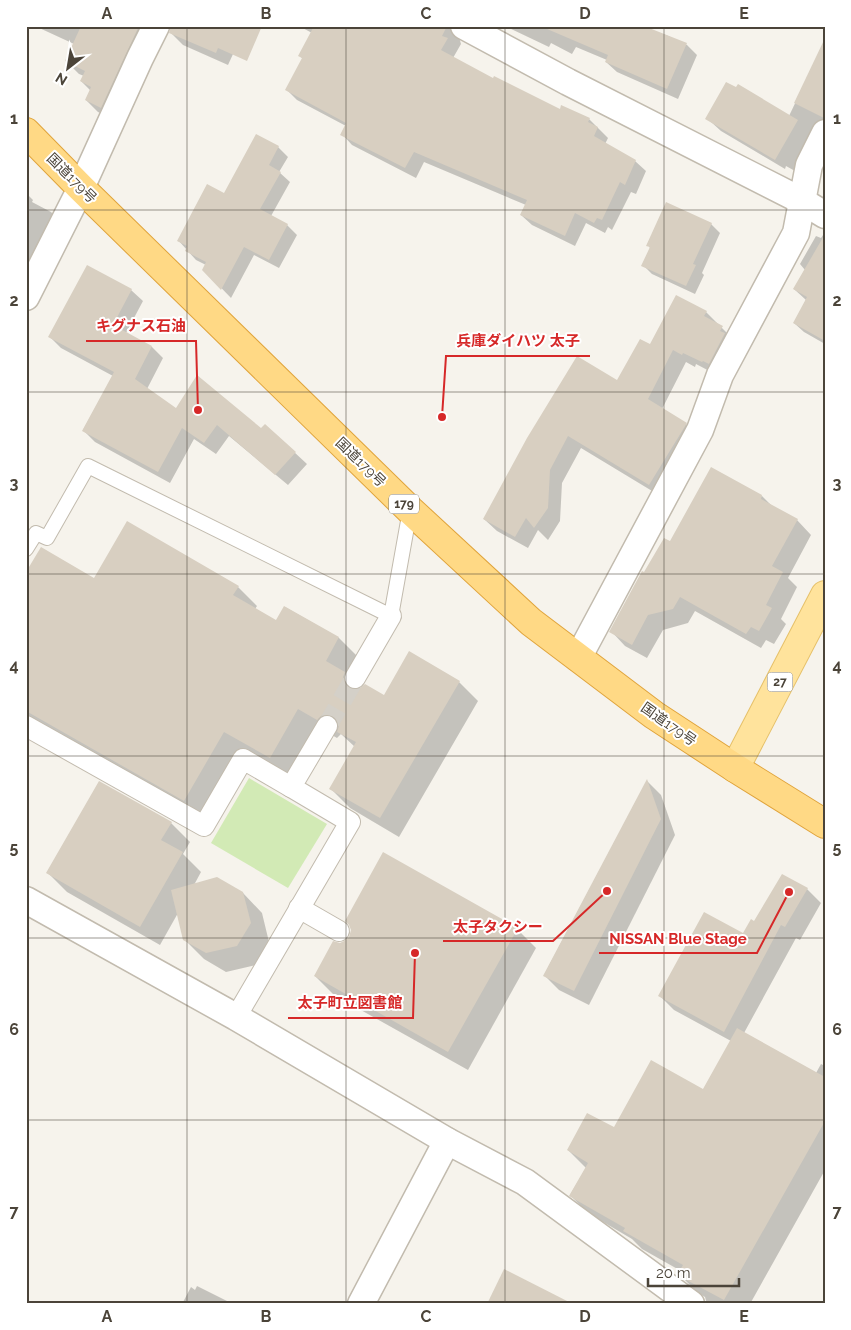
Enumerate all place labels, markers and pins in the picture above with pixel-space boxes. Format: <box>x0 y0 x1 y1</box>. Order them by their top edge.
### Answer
callout: キグナス石油 <box>86 311 196 341</box>
callout: 兵庫ダイハツ 太子 <box>446 326 590 356</box>
callout: 太子タクシー <box>443 911 553 941</box>
callout: NISSAN Blue Stage <box>599 923 757 953</box>
callout: 太子町立図書館 <box>288 988 413 1018</box>

